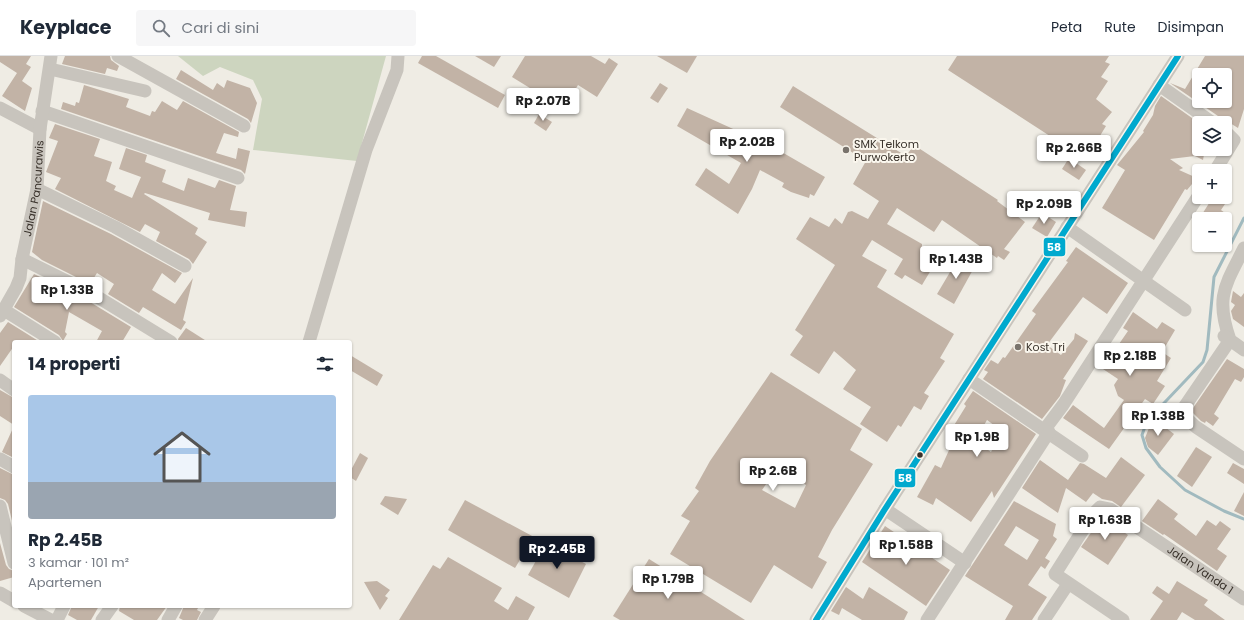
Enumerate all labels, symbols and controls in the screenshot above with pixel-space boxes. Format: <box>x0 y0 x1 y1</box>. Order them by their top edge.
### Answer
search box <box>136 10 416 46</box>
text: Keyplace <box>20 14 112 41</box>
icon: search <box>150 17 172 39</box>
text: Cari di sini <box>182 17 259 38</box>
text: Peta <box>1051 17 1082 37</box>
text: Rute <box>1104 17 1136 37</box>
text: Disimpan <box>1158 17 1224 37</box>
map controls <box>1192 68 1232 252</box>
button: locate <box>1192 68 1232 108</box>
pin: Rp 2.07B <box>502 88 584 122</box>
text: Rp 2.07B <box>515 91 571 110</box>
button: layers <box>1192 116 1232 156</box>
pin: Rp 2.02B <box>706 129 788 163</box>
text: Rp 2.02B <box>719 132 775 151</box>
pin: Rp 2.66B <box>1033 135 1115 169</box>
place label: SMK Telkom Purwokerto <box>854 136 919 165</box>
text: Rp 2.66B <box>1046 138 1102 157</box>
street label: Jalan Pancurawis <box>19 140 47 238</box>
marker: SMK Telkom Purwokerto <box>841 145 851 155</box>
button: + <box>1192 164 1232 204</box>
pin: Rp 2.09B <box>1003 191 1085 225</box>
text: Rp 2.09B <box>1016 194 1072 213</box>
button: − <box>1192 212 1232 252</box>
line badge: 58 <box>1043 237 1066 257</box>
text: 58 <box>1047 239 1061 255</box>
pin: Rp 1.43B <box>915 246 997 280</box>
text: Rp 1.43B <box>929 249 983 268</box>
pin: Rp 1.33B <box>26 277 108 311</box>
text: Rp 1.33B <box>41 280 93 299</box>
place label: Kost Tri <box>1026 339 1065 355</box>
marker: Kost Tri <box>1013 342 1023 352</box>
pin: Rp 2.18B <box>1089 343 1171 377</box>
text: Rp 2.18B <box>1103 346 1157 365</box>
text: 14 properti <box>28 352 120 376</box>
icon: filters <box>314 353 336 375</box>
pin: Rp 1.38B <box>1117 403 1199 437</box>
text: Rp 1.38B <box>1131 406 1185 425</box>
icon: home <box>146 421 218 493</box>
pin: Rp 1.9B <box>940 424 1014 458</box>
text: Rp 1.9B <box>954 427 1000 446</box>
unlabelled marker <box>915 450 925 460</box>
pin: Rp 2.6B <box>736 458 810 492</box>
text: Rp 2.6B <box>749 461 797 480</box>
line badge: 58 <box>894 468 916 488</box>
text: 58 <box>898 470 912 486</box>
pin: Rp 1.63B <box>1064 507 1146 541</box>
text: Rp 1.63B <box>1078 510 1132 529</box>
text: Rp 2.45B <box>28 528 103 552</box>
pin: Rp 1.58B <box>865 532 947 566</box>
text: Rp 1.58B <box>879 535 933 554</box>
pin: Rp 2.45B <box>516 536 598 570</box>
text: Rp 2.45B <box>529 539 585 558</box>
street label: Jalan Vanda 1 <box>1164 542 1237 598</box>
text: 3 kamar · 101 m² <box>28 553 129 572</box>
pin: Rp 1.79B <box>627 566 709 600</box>
text: Rp 1.79B <box>642 569 694 588</box>
text: Apartemen <box>28 573 102 592</box>

